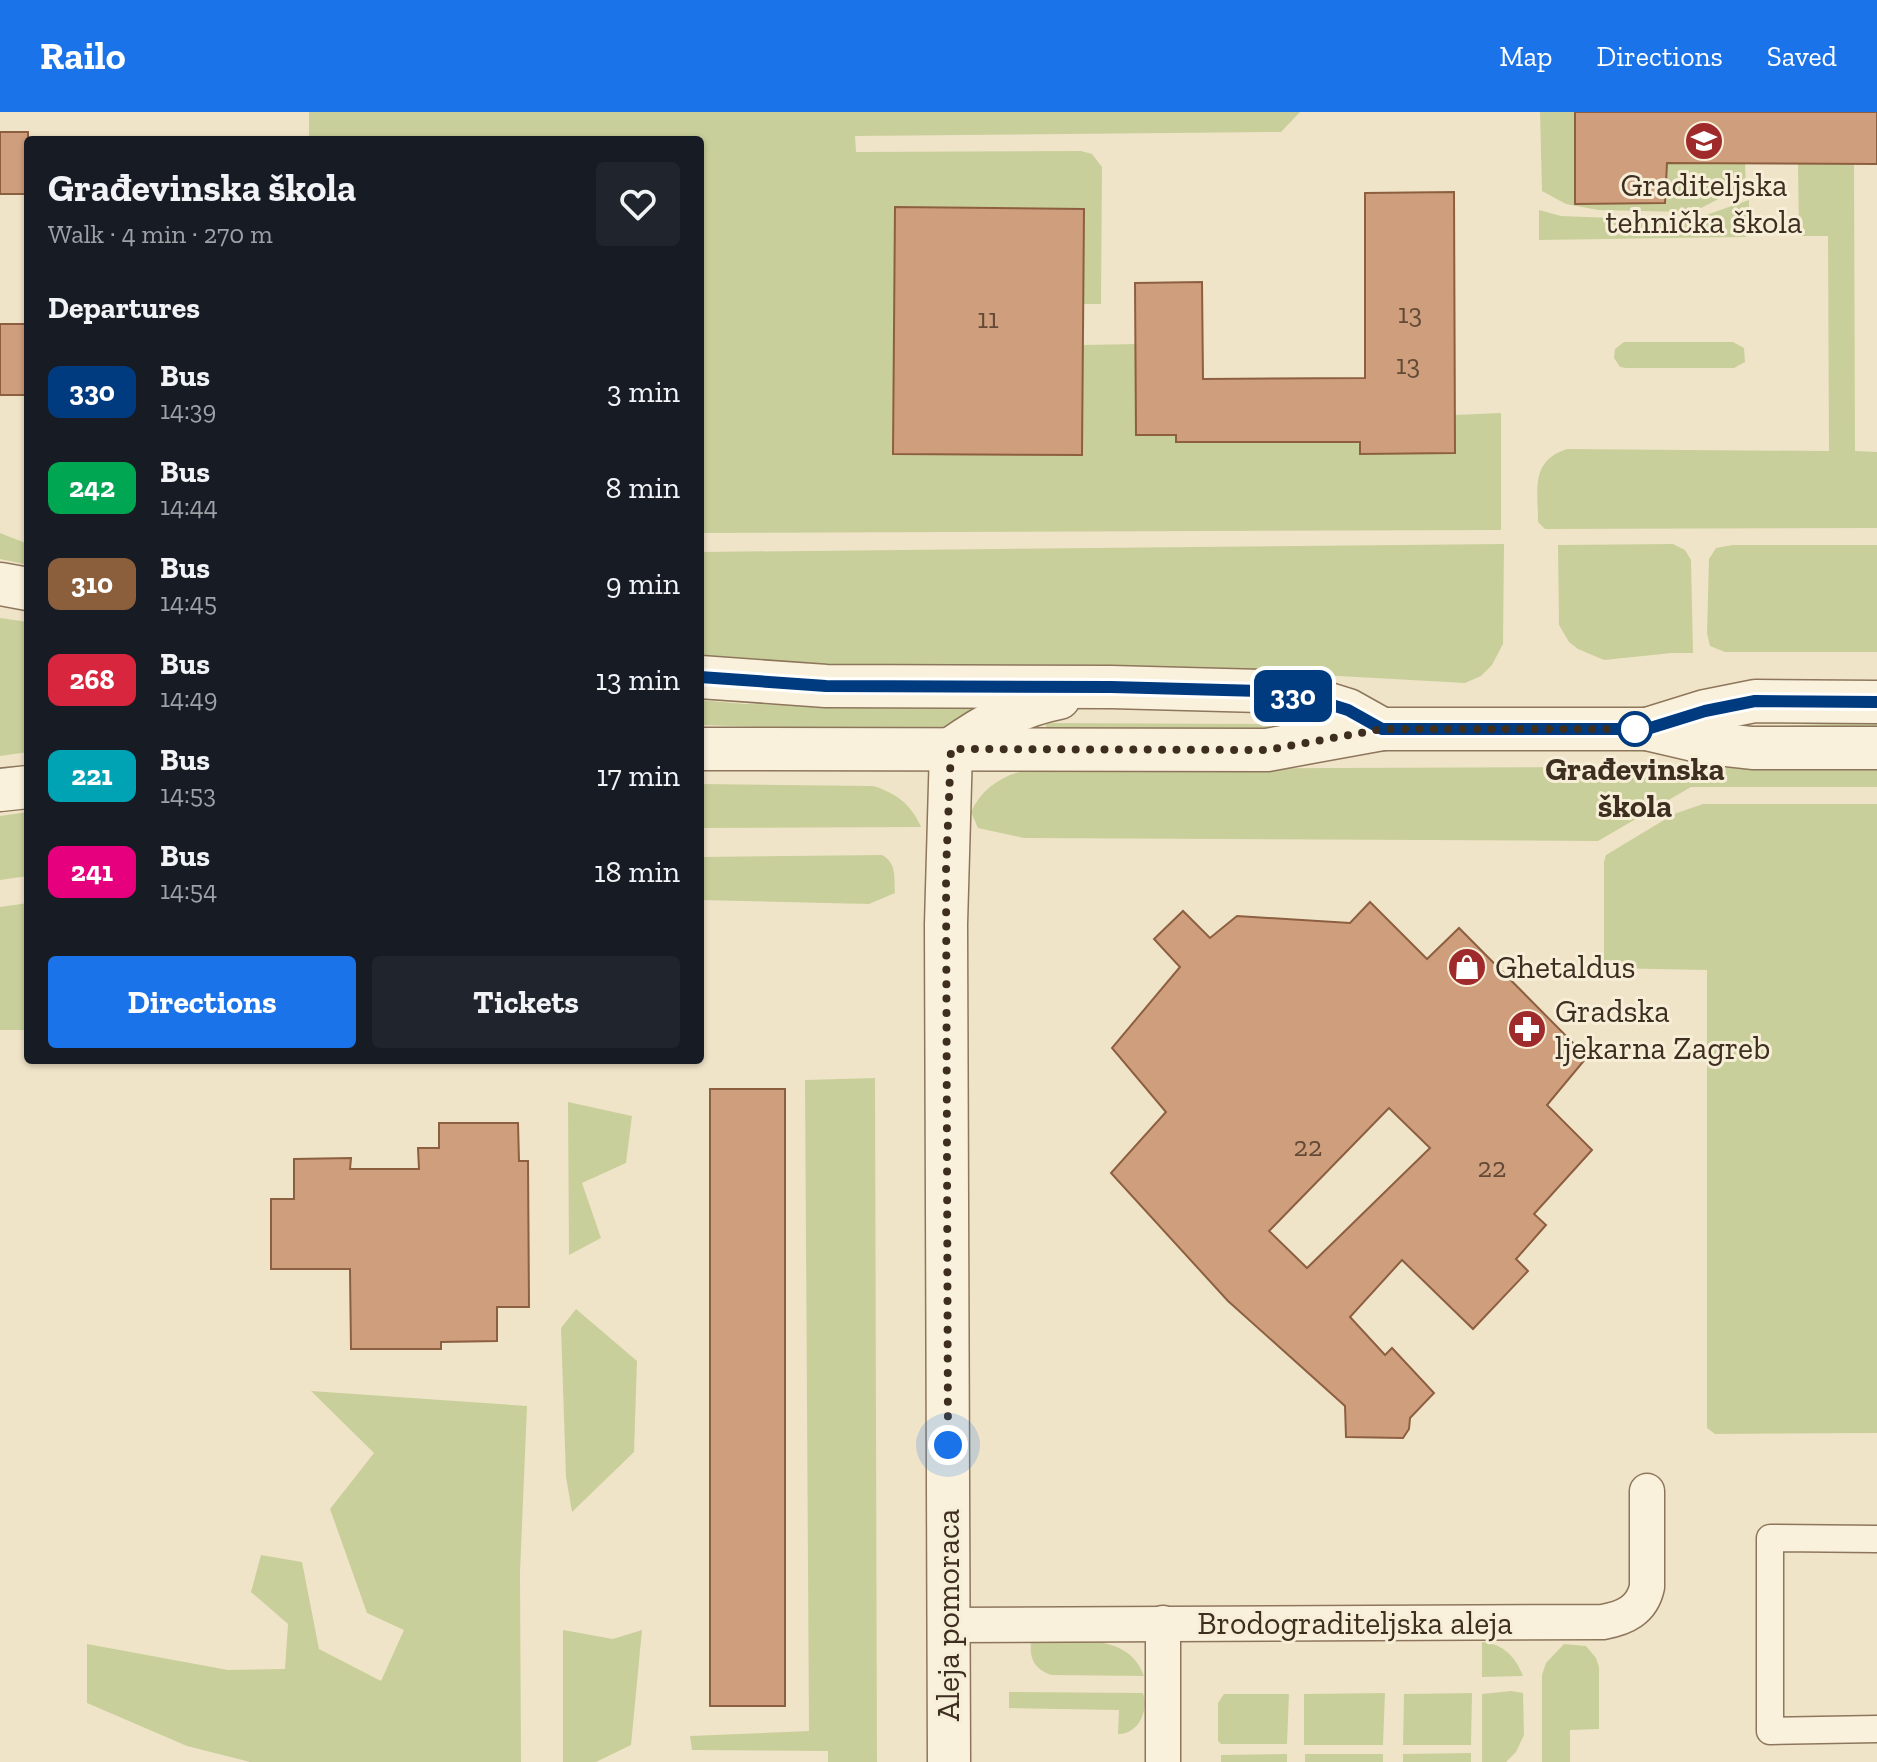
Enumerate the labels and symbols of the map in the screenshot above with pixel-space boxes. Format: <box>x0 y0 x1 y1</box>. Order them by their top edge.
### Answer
school or university icon: Graditeljska tehnička škola <box>1683 120 1725 162</box>
place label: Graditeljska tehnička škola <box>1606 166 1802 241</box>
house number: 13 <box>1398 297 1422 330</box>
house number: 11 <box>977 302 999 335</box>
house number: 13 <box>1396 348 1420 381</box>
line badge: 330 <box>1247 670 1339 722</box>
marker: Građevinska škola <box>1618 712 1652 746</box>
place label: Građevinska škola <box>1545 750 1725 825</box>
shop icon: Ghetaldus <box>1446 946 1488 988</box>
place label: Ghetaldus <box>1495 948 1635 986</box>
place label: Gradska ljekarna Zagreb <box>1555 992 1770 1067</box>
pharmacy icon: Gradska ljekarna Zagreb <box>1506 1008 1548 1050</box>
house number: 22 <box>1294 1130 1322 1163</box>
house number: 22 <box>1478 1151 1506 1184</box>
your location <box>928 1425 968 1465</box>
street label: Aleja pomoraca <box>929 1509 967 1721</box>
street label: Brodograditeljska aleja <box>1197 1604 1513 1642</box>

